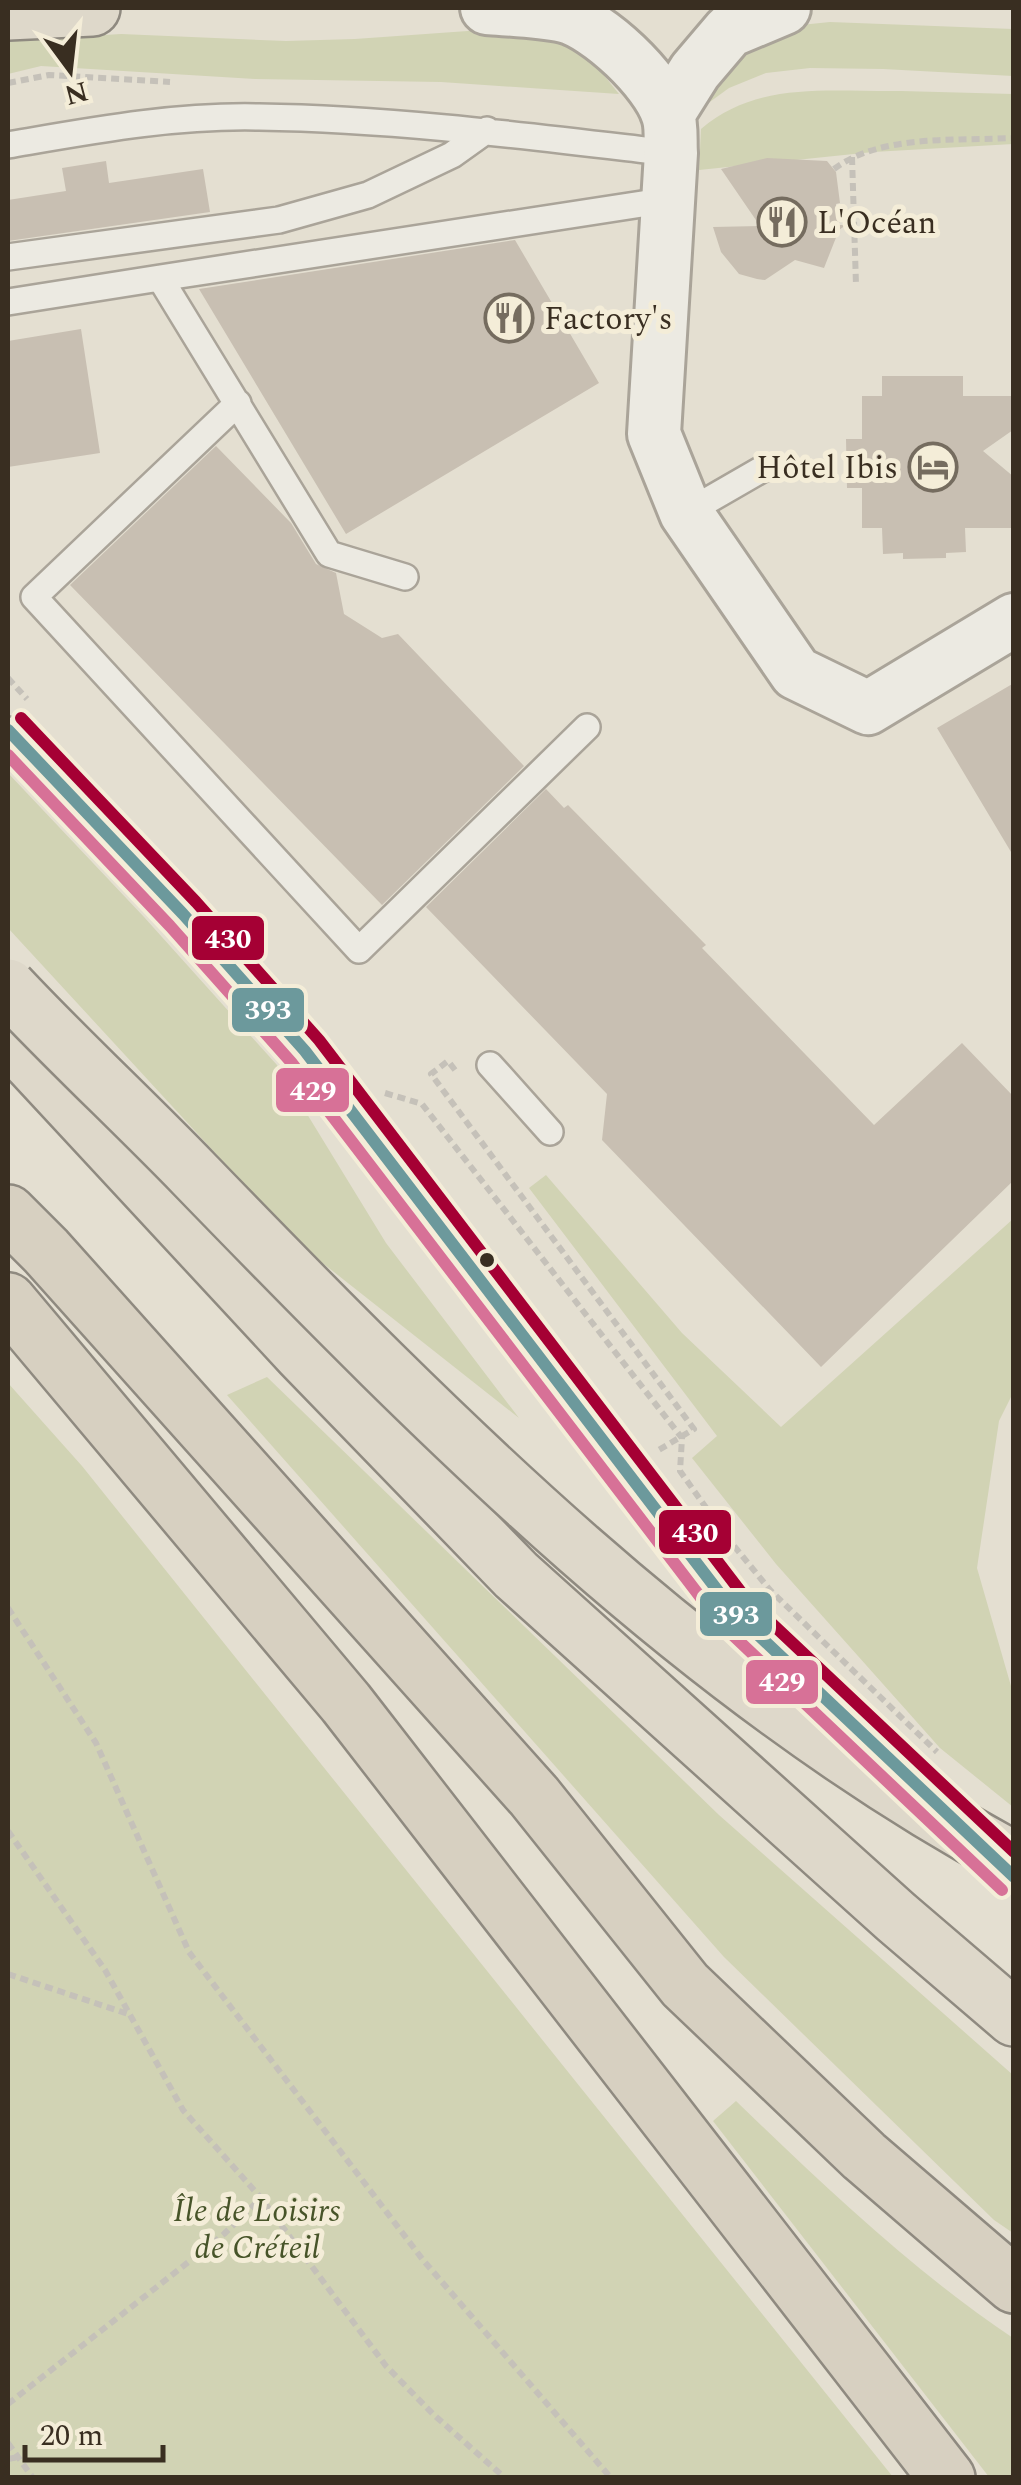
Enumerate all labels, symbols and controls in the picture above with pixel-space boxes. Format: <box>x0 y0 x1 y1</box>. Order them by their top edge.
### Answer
north arrow <box>20 20 120 120</box>
text: N <box>59 69 93 116</box>
restaurant icon: L'Océan <box>756 196 808 248</box>
place label: L'Océan <box>817 199 936 248</box>
restaurant icon: Factory's <box>483 292 535 344</box>
place label: Factory's <box>544 295 672 344</box>
hotel icon: Hôtel Ibis <box>907 441 959 493</box>
place label: Hôtel Ibis <box>756 444 898 493</box>
line badge: 430 <box>190 914 266 962</box>
text: 430 <box>204 918 252 961</box>
line badge: 393 <box>230 986 306 1034</box>
text: 393 <box>244 989 292 1032</box>
line badge: 429 <box>274 1066 351 1114</box>
text: 429 <box>289 1070 337 1113</box>
unlabelled marker <box>477 1250 497 1270</box>
line badge: 430 <box>657 1508 733 1556</box>
text: 430 <box>671 1512 719 1555</box>
line badge: 393 <box>698 1590 774 1638</box>
text: 393 <box>712 1594 760 1637</box>
line badge: 429 <box>744 1658 820 1706</box>
text: 429 <box>758 1661 806 1704</box>
park label: Île de Loisirs de Créteil <box>174 2187 340 2273</box>
scale bar <box>25 2400 162 2462</box>
text: 20 m <box>40 2413 103 2459</box>

